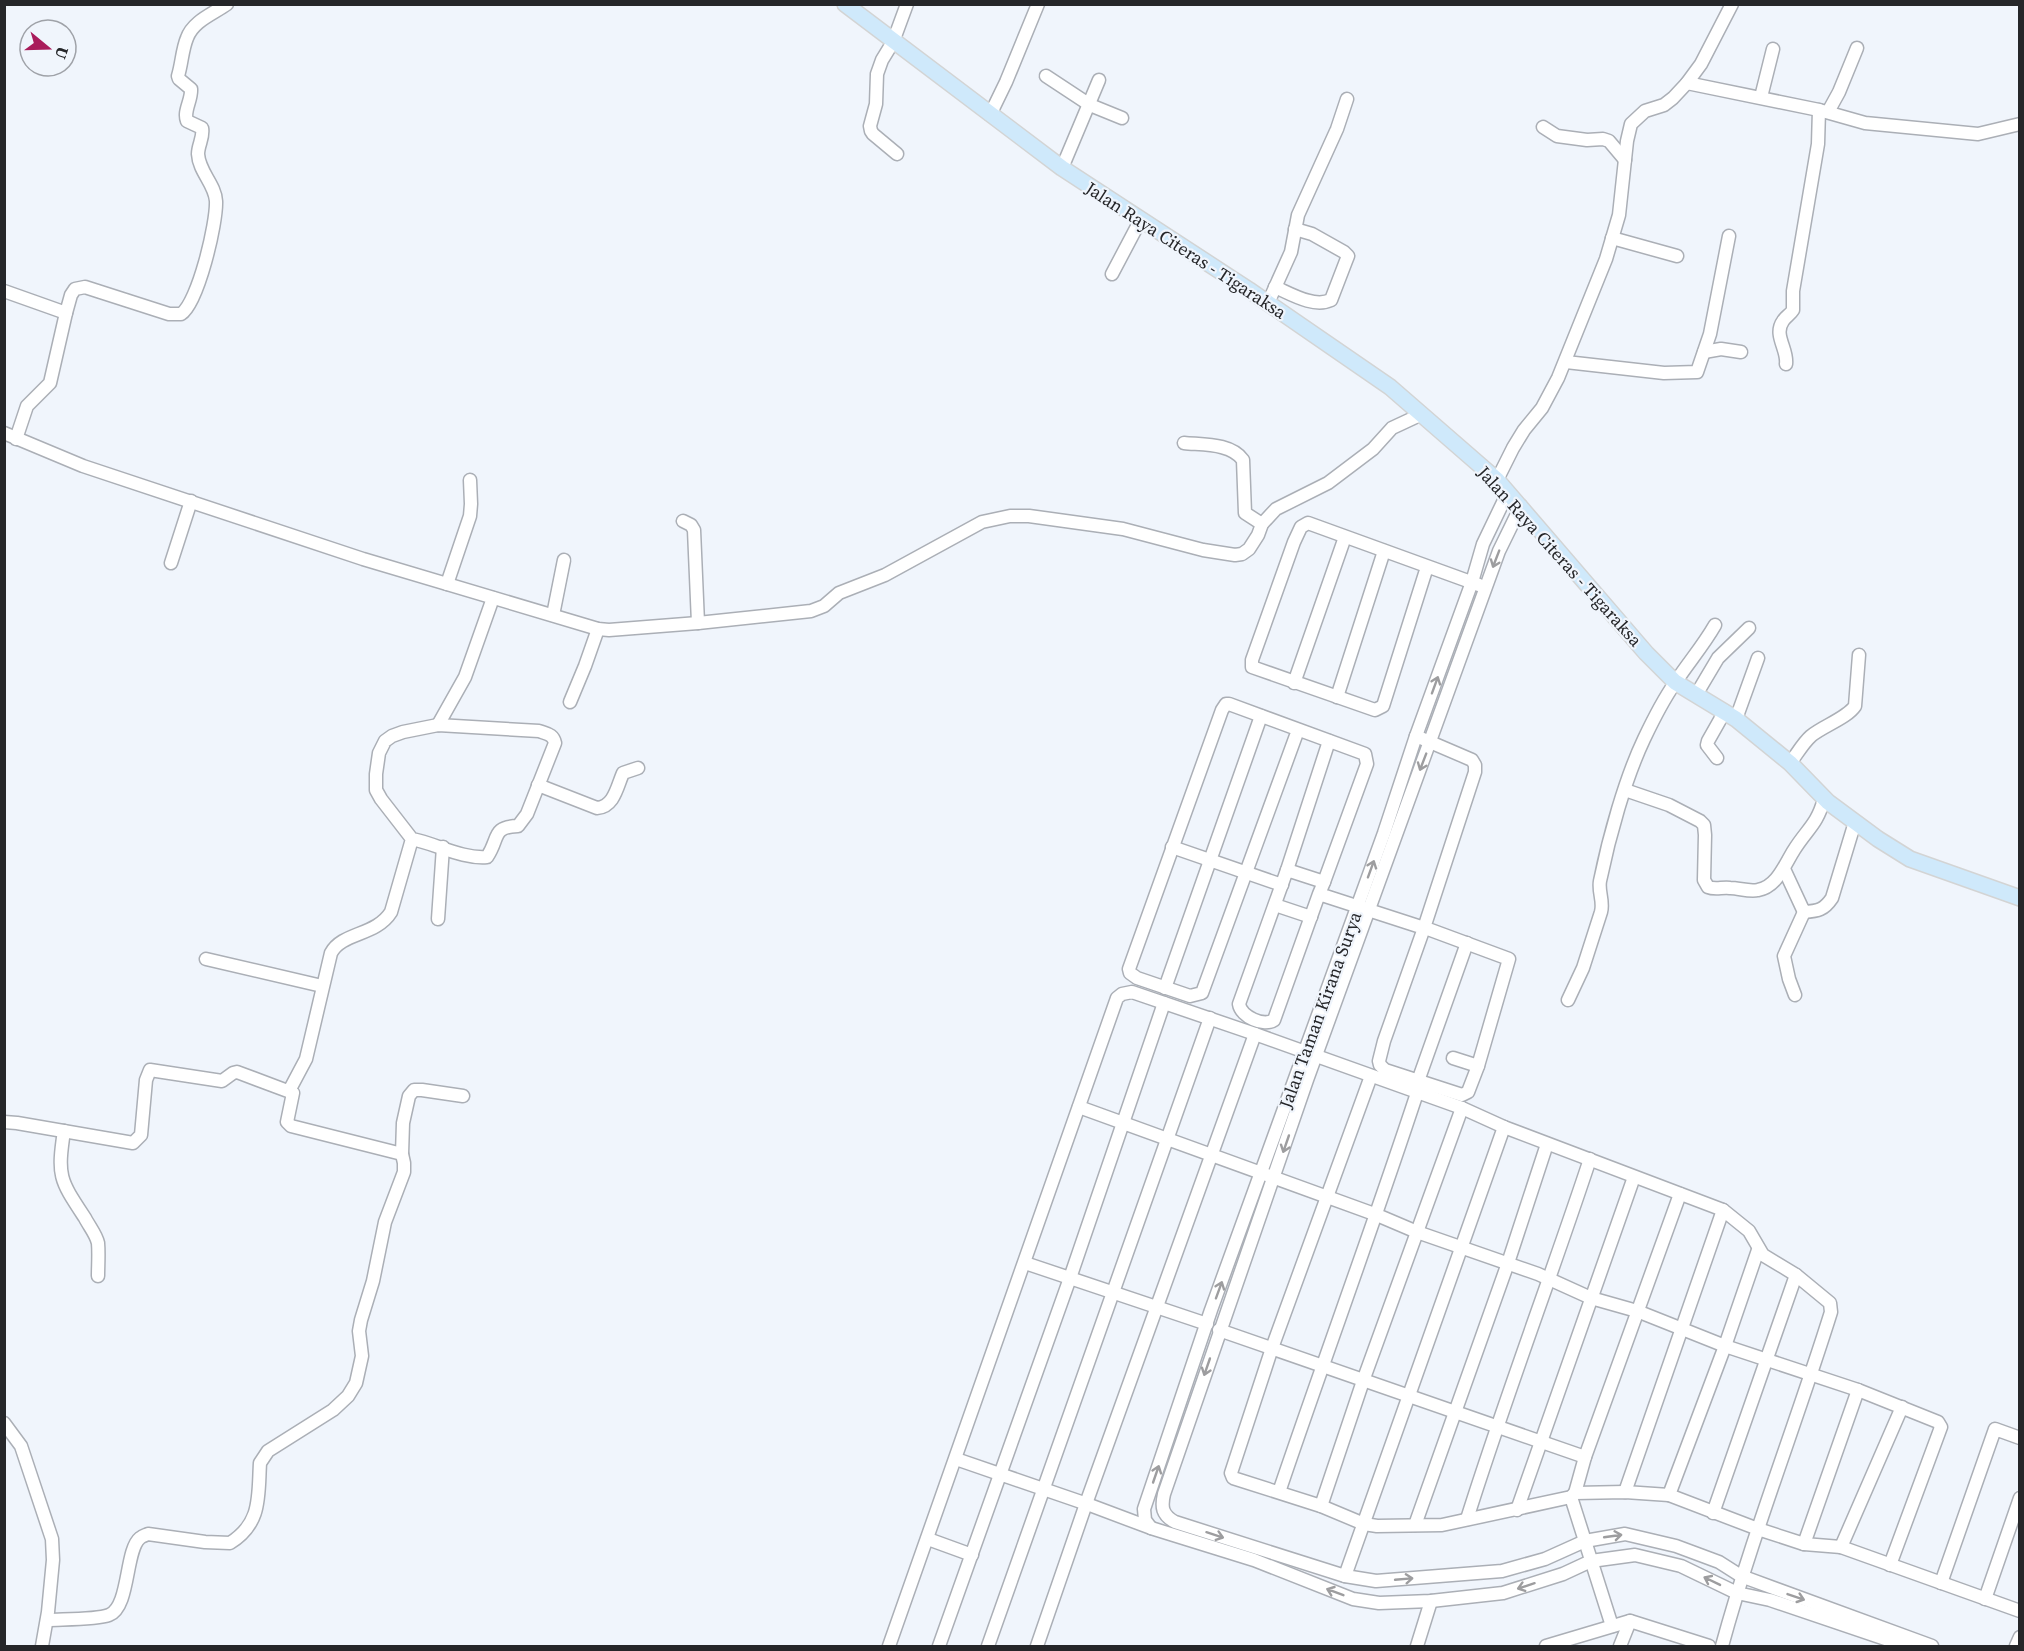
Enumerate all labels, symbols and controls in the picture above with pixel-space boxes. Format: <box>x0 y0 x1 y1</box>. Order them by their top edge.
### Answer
north arrow <box>18 18 78 78</box>
text: U <box>50 44 74 62</box>
street label: Jalan Raya Citeras - Tigaraksa <box>1080 175 1292 325</box>
street label: Jalan Raya Citeras - Tigaraksa <box>1471 460 1648 652</box>
one-way arrow <box>1490 549 1501 568</box>
one-way arrow <box>1430 676 1441 695</box>
one-way arrow <box>1416 753 1427 771</box>
one-way arrow <box>1366 860 1377 879</box>
street label: Jalan Taman Kirana Surya <box>1272 907 1368 1113</box>
one-way arrow <box>1279 1134 1290 1152</box>
one-way arrow <box>1214 1281 1225 1299</box>
one-way arrow <box>1200 1357 1211 1376</box>
one-way arrow <box>1151 1465 1162 1484</box>
one-way arrow <box>1205 1530 1224 1541</box>
one-way arrow <box>1603 1531 1623 1542</box>
one-way arrow <box>1393 1573 1413 1584</box>
one-way arrow <box>1703 1575 1721 1586</box>
one-way arrow <box>1517 1581 1536 1592</box>
one-way arrow <box>1326 1586 1344 1597</box>
one-way arrow <box>1786 1592 1805 1603</box>

